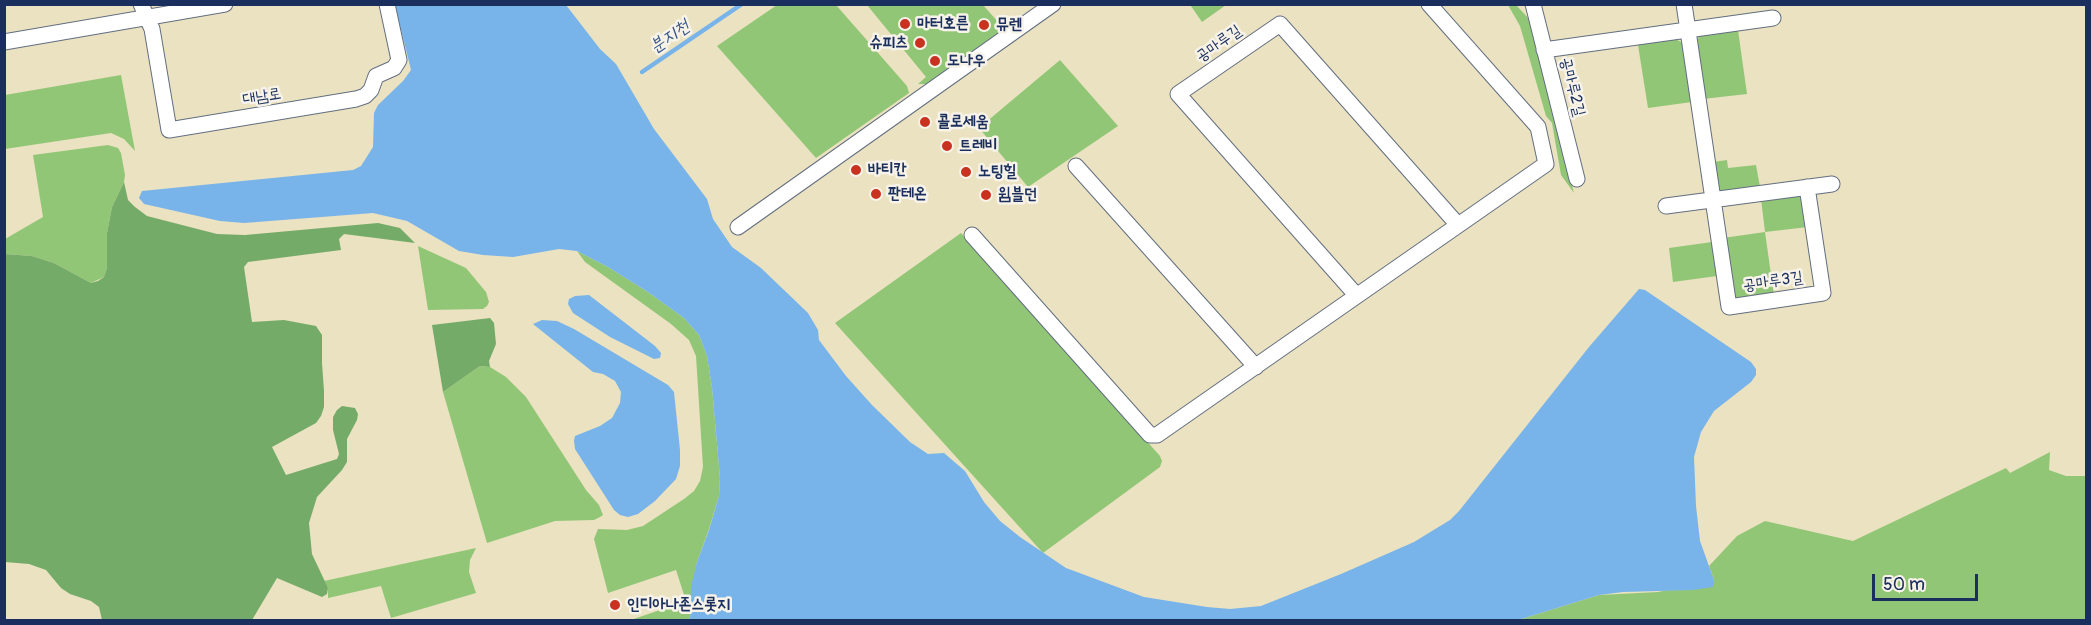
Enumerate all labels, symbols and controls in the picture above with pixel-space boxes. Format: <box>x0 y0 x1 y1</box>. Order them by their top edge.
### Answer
place label: 마터호른 <box>917 14 969 34</box>
place label: 뮤렌 <box>996 15 1022 35</box>
water label: 분지천 <box>646 16 694 58</box>
marker: 마터호른 <box>898 17 912 31</box>
marker: 뮤렌 <box>977 18 991 32</box>
street label: 공마루길 <box>1192 21 1246 67</box>
place label: 슈피츠 <box>869 33 908 53</box>
marker: 슈피츠 <box>913 36 927 50</box>
place label: 도나우 <box>947 51 986 71</box>
marker: 도나우 <box>928 54 942 68</box>
street label: 공마루2길 <box>1555 55 1589 119</box>
street label: 대남로 <box>241 84 283 110</box>
place label: 콜로세움 <box>937 112 988 132</box>
marker: 콜로세움 <box>918 115 932 129</box>
place label: 트레비 <box>959 136 998 156</box>
marker: 트레비 <box>940 139 954 153</box>
place label: 바티칸 <box>868 160 907 180</box>
place label: 노팅힐 <box>978 162 1017 182</box>
marker: 바티칸 <box>849 163 863 177</box>
marker: 노팅힐 <box>959 165 973 179</box>
place label: 판테온 <box>888 184 927 204</box>
place label: 윔블던 <box>998 185 1037 205</box>
marker: 판테온 <box>869 187 883 201</box>
marker: 윔블던 <box>979 188 993 202</box>
street label: 공마루3길 <box>1742 268 1804 296</box>
scale bar <box>1875 562 1982 600</box>
text: 50 m <box>1883 573 1925 596</box>
place label: 인디아나존스롯지 <box>627 595 730 615</box>
marker: 인디아나존스롯지 <box>608 598 622 612</box>

